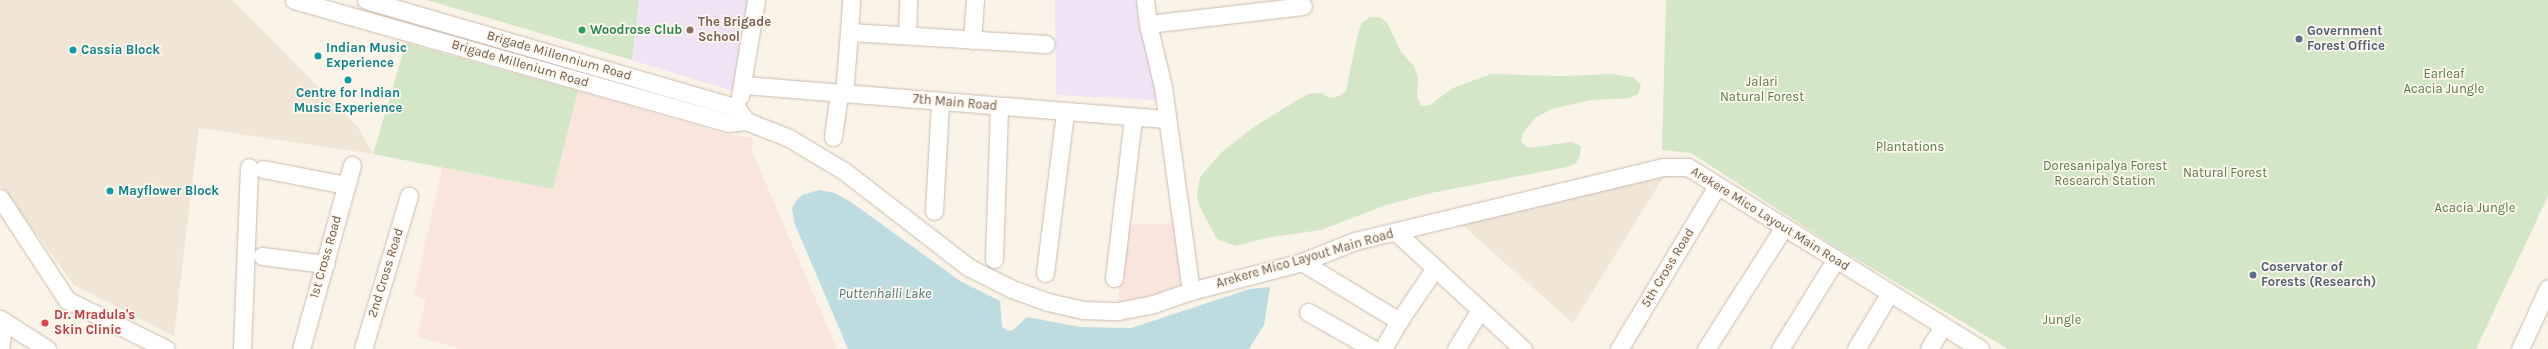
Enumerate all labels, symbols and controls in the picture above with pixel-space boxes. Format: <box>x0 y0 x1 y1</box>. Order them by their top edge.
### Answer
place label: The Brigade School <box>698 15 771 46</box>
place label: Woodrose Club <box>590 22 682 38</box>
place label: Government Forest Office <box>2307 24 2385 55</box>
marker: Woodrose Club <box>577 25 587 35</box>
marker: The Brigade School <box>685 25 695 35</box>
street label: Brigade Millennium Road <box>485 28 633 84</box>
marker: Government Forest Office <box>2294 34 2304 44</box>
street label: Brigade Millenium Road <box>449 37 591 91</box>
place label: Indian Music Experience <box>326 41 407 72</box>
place label: Cassia Block <box>81 42 160 58</box>
marker: Cassia Block <box>68 45 78 55</box>
marker: Indian Music Experience <box>313 51 323 61</box>
park label: Earleaf Acacia Jungle <box>2404 67 2484 98</box>
marker: Centre for Indian Music Experience <box>343 75 353 85</box>
park label: Jalari Natural Forest <box>1720 75 1804 106</box>
place label: Centre for Indian Music Experience <box>294 86 402 117</box>
street label: 7th Main Road <box>912 92 998 114</box>
park label: Plantations <box>1876 139 1944 155</box>
park label: Doresanipalya Forest Research Station <box>2043 159 2167 190</box>
street label: Arekere Mico Layout Main Road <box>1688 164 1852 274</box>
park label: Natural Forest <box>2183 165 2267 181</box>
place label: Mayflower Block <box>118 183 219 199</box>
marker: Mayflower Block <box>105 186 115 196</box>
park label: Acacia Jungle <box>2435 200 2515 216</box>
street label: 1st Cross Road <box>307 214 345 300</box>
street label: 2nd Cross Road <box>365 226 407 320</box>
street label: Arekere Mico Layout Main Road <box>1214 226 1396 292</box>
street label: 5th Cross Road <box>1638 226 1698 310</box>
place label: Coservator of Forests (Research) <box>2261 260 2376 291</box>
marker: Coservator of Forests (Research) <box>2248 270 2258 280</box>
water label: Puttenhalli Lake <box>838 286 932 302</box>
place label: Dr. Mradula's Skin Clinic <box>54 308 135 339</box>
park label: Jungle <box>2043 312 2081 328</box>
marker: Dr. Mradula's Skin Clinic <box>39 317 51 329</box>

